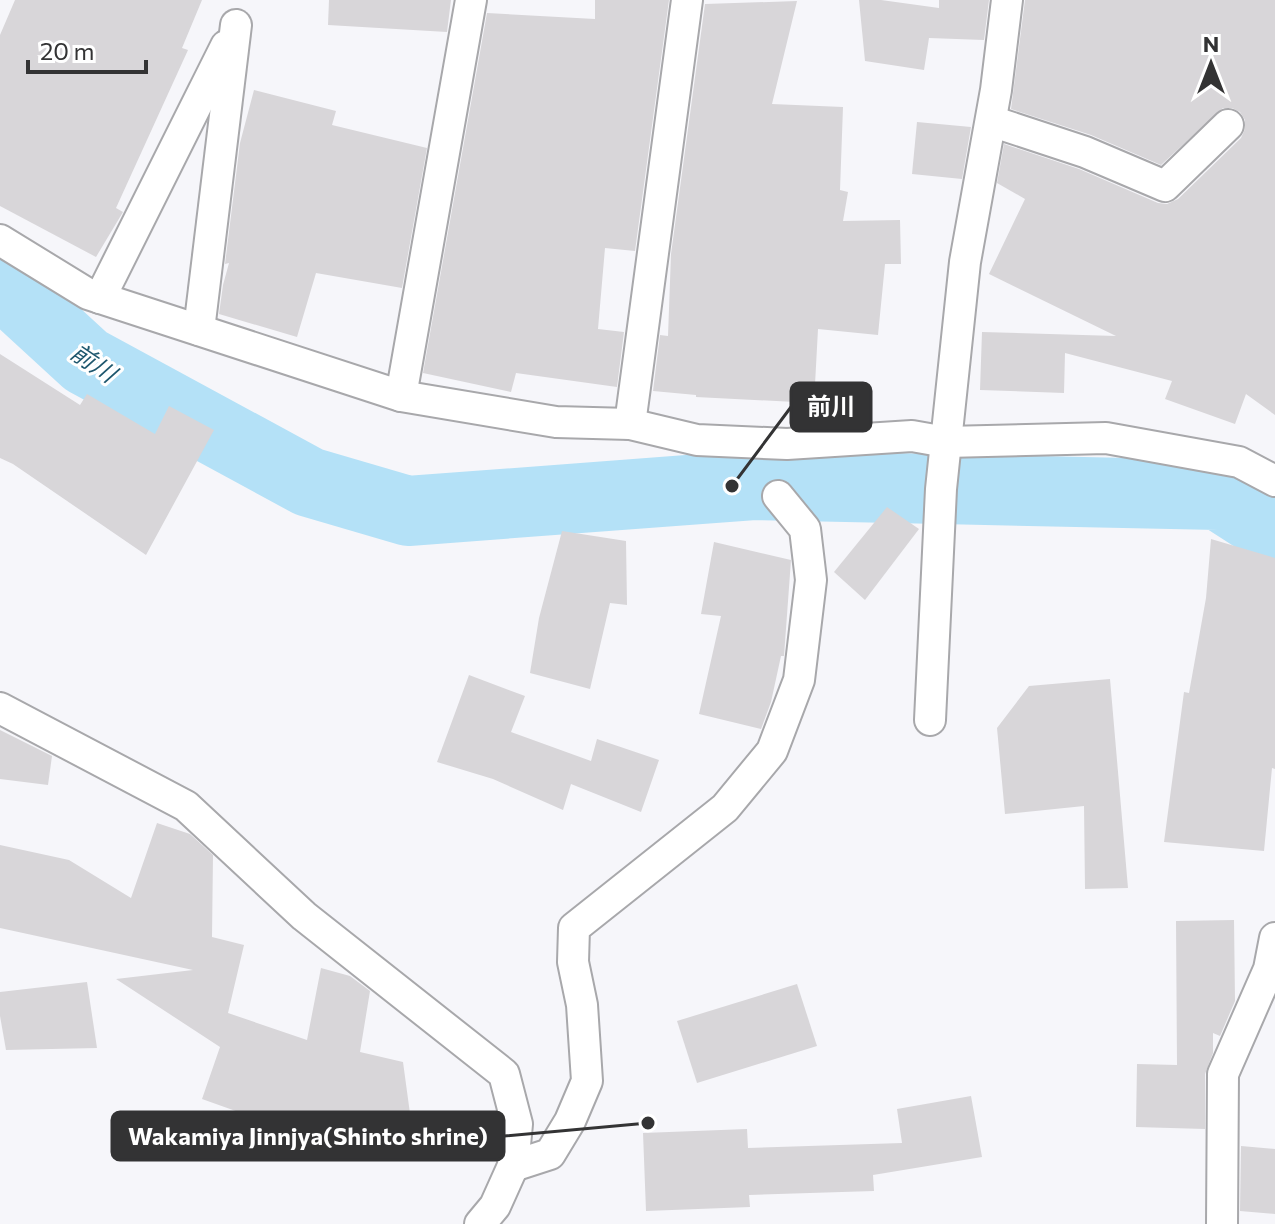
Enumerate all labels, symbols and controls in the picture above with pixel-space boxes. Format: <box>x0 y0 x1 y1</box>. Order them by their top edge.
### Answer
scale bar <box>28 24 146 74</box>
north arrow <box>1171 24 1251 104</box>
text: N <box>1203 30 1219 57</box>
text: 20 m <box>40 36 94 65</box>
water label: 前川 <box>66 337 124 389</box>
callout: 前川 <box>791 383 871 431</box>
text: 前川 <box>807 391 855 420</box>
callout: Wakamiya Jinnjya(Shinto shrine) <box>112 1112 504 1160</box>
text: Wakamiya Jinnjya(Shinto shrine) <box>128 1121 488 1150</box>

